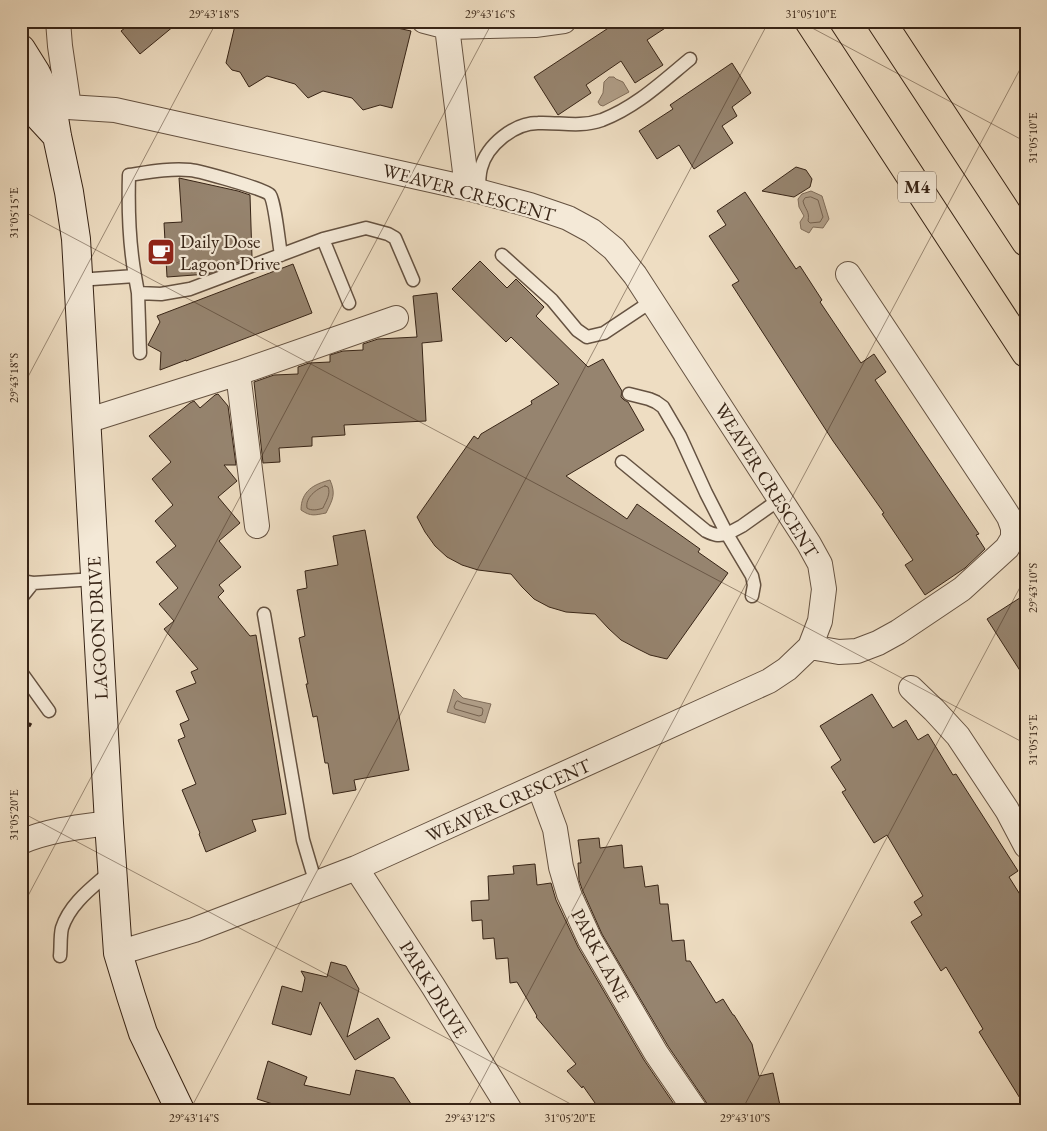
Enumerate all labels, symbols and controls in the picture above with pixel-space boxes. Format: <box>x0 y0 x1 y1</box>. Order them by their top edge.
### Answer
text: 29°43'18"S <box>189 6 239 22</box>
text: 29°43'16"S <box>465 6 515 22</box>
text: 31°05'10"E <box>785 6 837 22</box>
text: 31°05'10"E <box>1025 112 1041 164</box>
street label: WEAVER CRESCENT <box>380 157 558 228</box>
road number: M4 <box>898 172 936 202</box>
text: 31°05'15"E <box>6 187 22 239</box>
place label: Daily Dose Lagoon Drive <box>180 229 280 276</box>
cafe icon: Daily Dose Lagoon Drive <box>146 237 176 267</box>
text: 29°43'18"S <box>6 353 22 403</box>
street label: WEAVER CRESCENT <box>709 398 824 563</box>
street label: LAGOON DRIVE <box>81 556 114 700</box>
text: 29°43'10"S <box>1025 563 1041 613</box>
text: 31°05'15"E <box>1025 714 1041 766</box>
street label: WEAVER CRESCENT <box>422 753 595 848</box>
text: 31°05'20"E <box>6 789 22 841</box>
street label: PARK LANE <box>566 904 636 1006</box>
street label: PARK DRIVE <box>394 936 473 1043</box>
text: 29°43'14"S <box>169 1110 219 1126</box>
text: 29°43'12"S <box>445 1110 495 1126</box>
text: 31°05'20"E <box>544 1110 596 1126</box>
text: 29°43'10"S <box>720 1110 770 1126</box>

